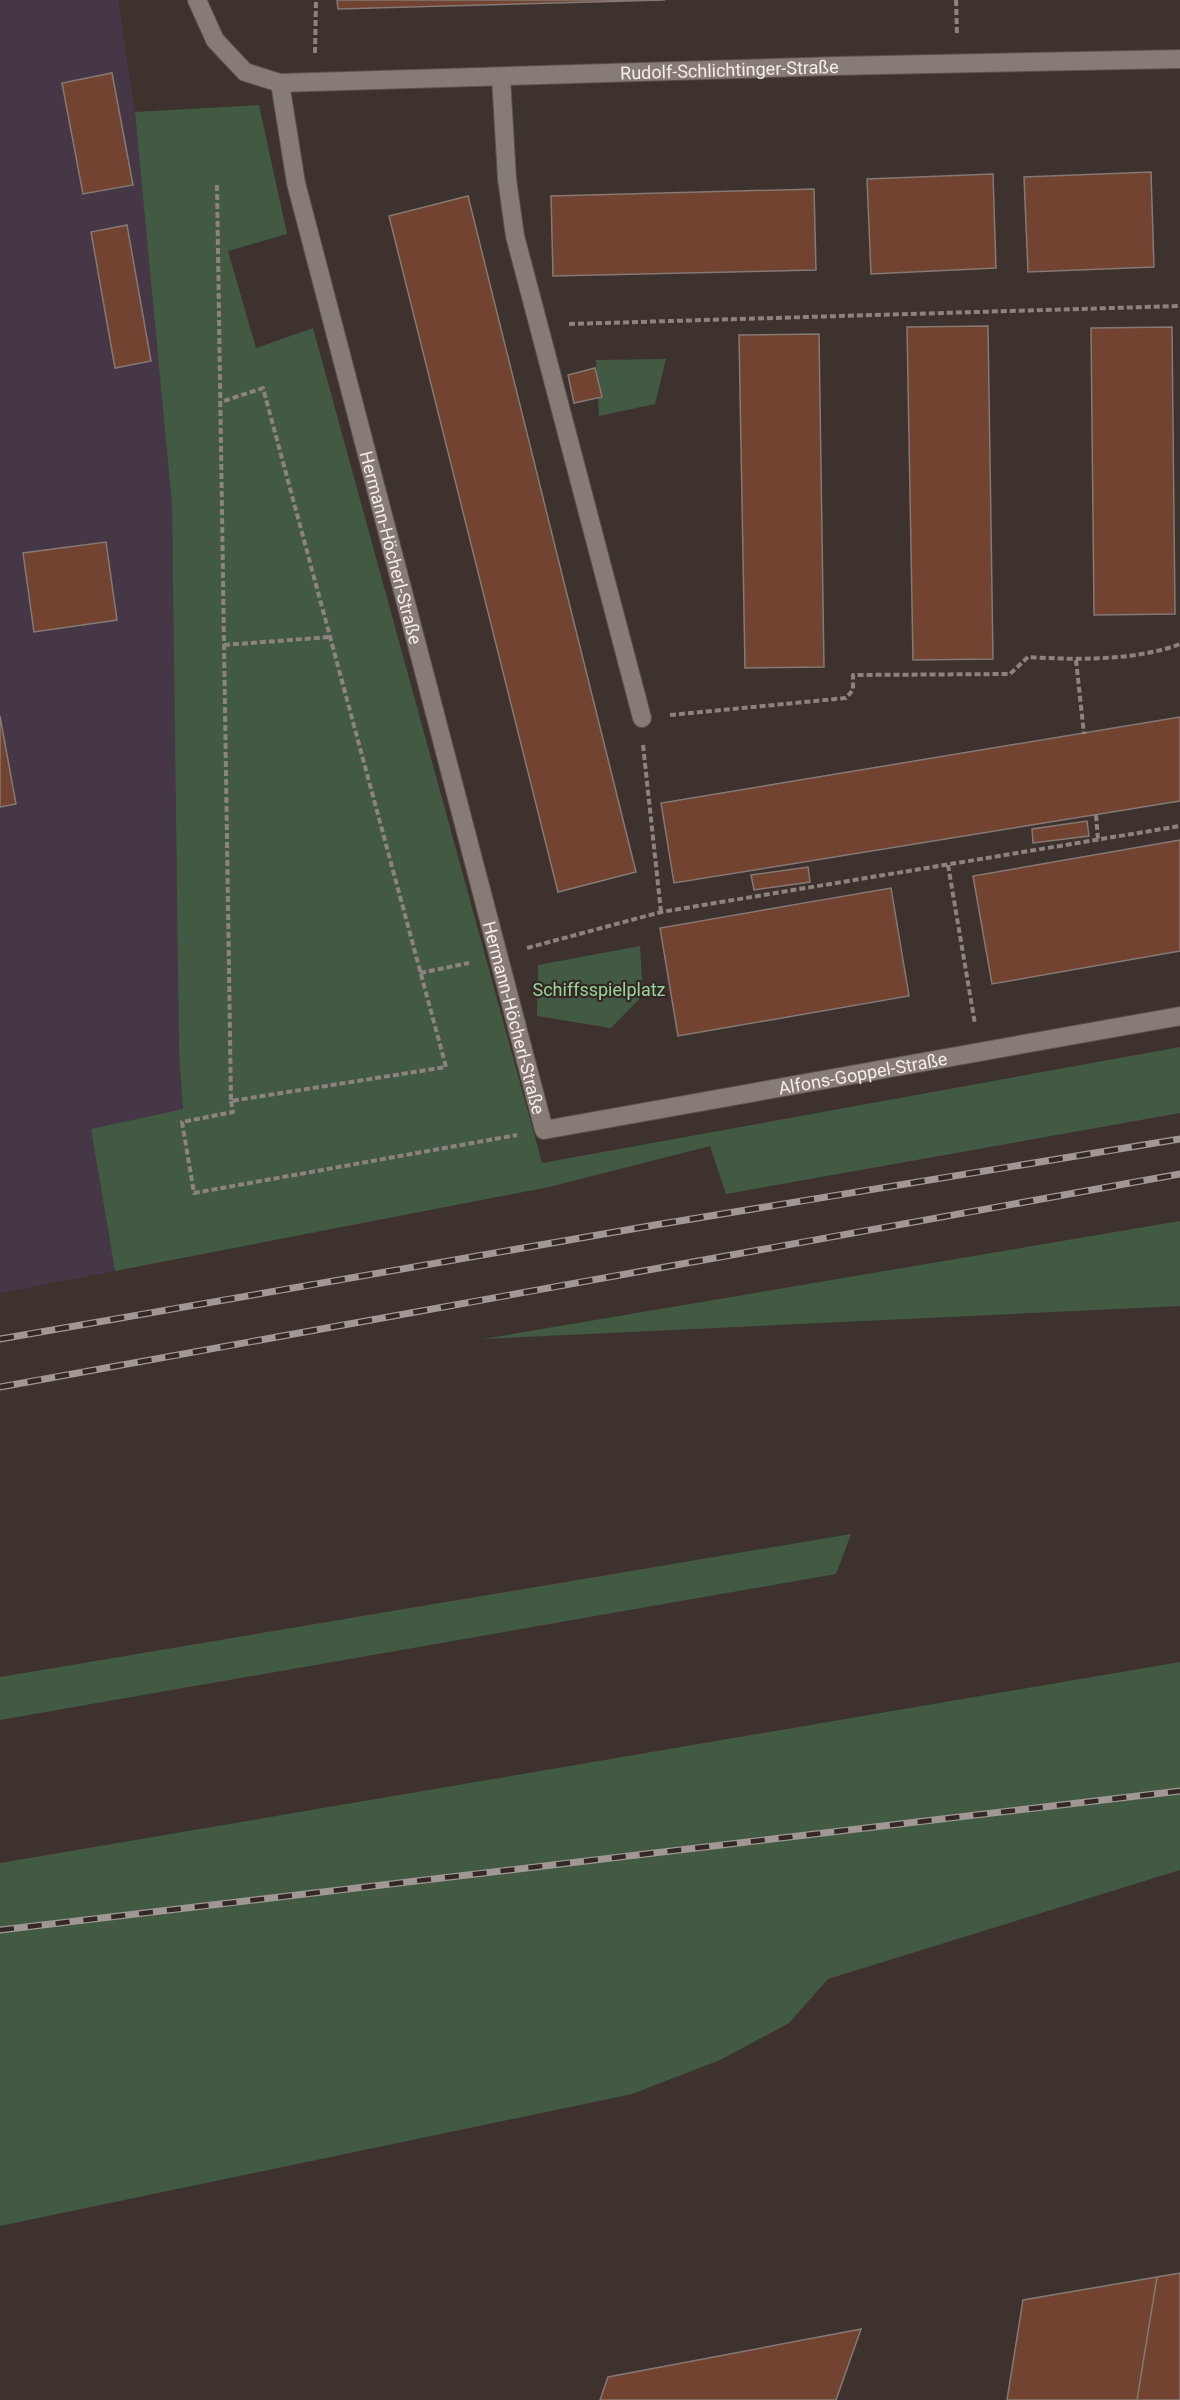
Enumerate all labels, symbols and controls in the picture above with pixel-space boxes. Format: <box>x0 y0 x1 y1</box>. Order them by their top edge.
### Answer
street label: Rudolf-Schlichtinger-Straße <box>620 55 839 83</box>
street label: Hermann-Höcherl-Straße <box>356 449 427 646</box>
street label: Hermann-Höcherl-Straße <box>479 919 550 1116</box>
park label: Schiffsspielplatz <box>533 979 666 1000</box>
street label: Alfons-Goppel-Straße <box>777 1047 949 1098</box>

